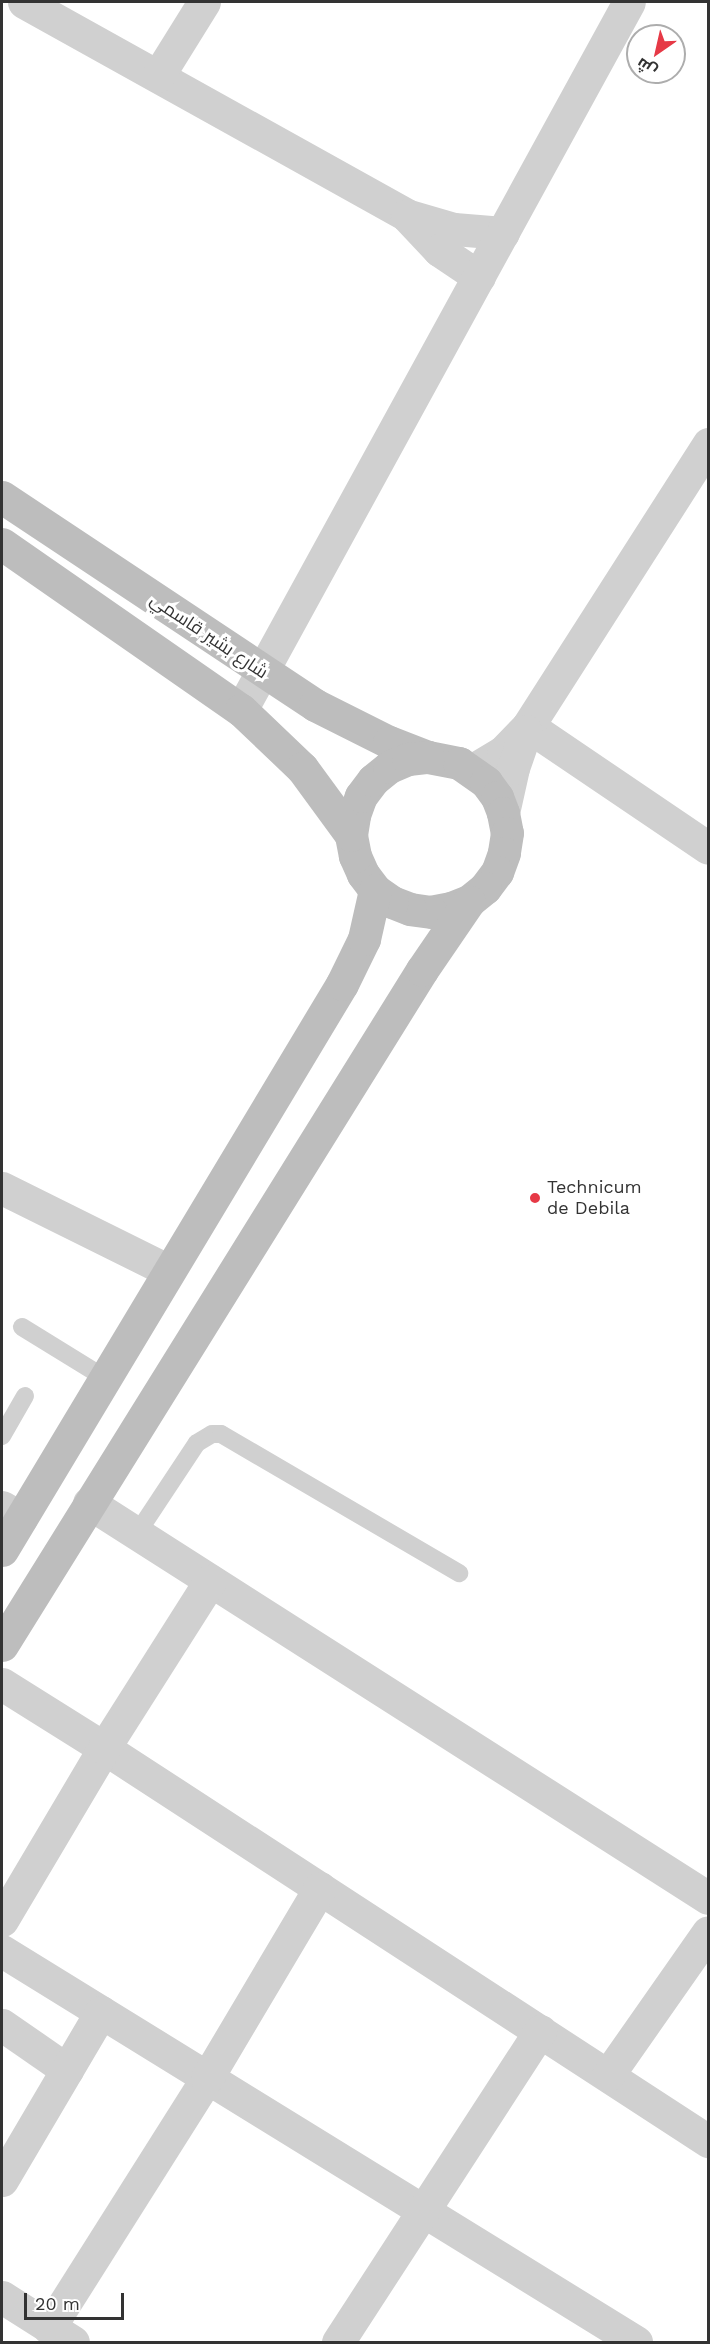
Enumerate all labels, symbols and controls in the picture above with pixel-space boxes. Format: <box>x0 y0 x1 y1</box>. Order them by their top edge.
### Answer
north arrow <box>626 24 686 84</box>
text: ش <box>633 54 661 81</box>
street label: شارع بشير قاسمي <box>146 589 272 683</box>
place label: Technicum de Debila <box>547 1177 642 1220</box>
marker: Technicum de Debila <box>528 1191 542 1205</box>
scale bar <box>27 2281 128 2319</box>
text: 20 m <box>35 2293 80 2314</box>

